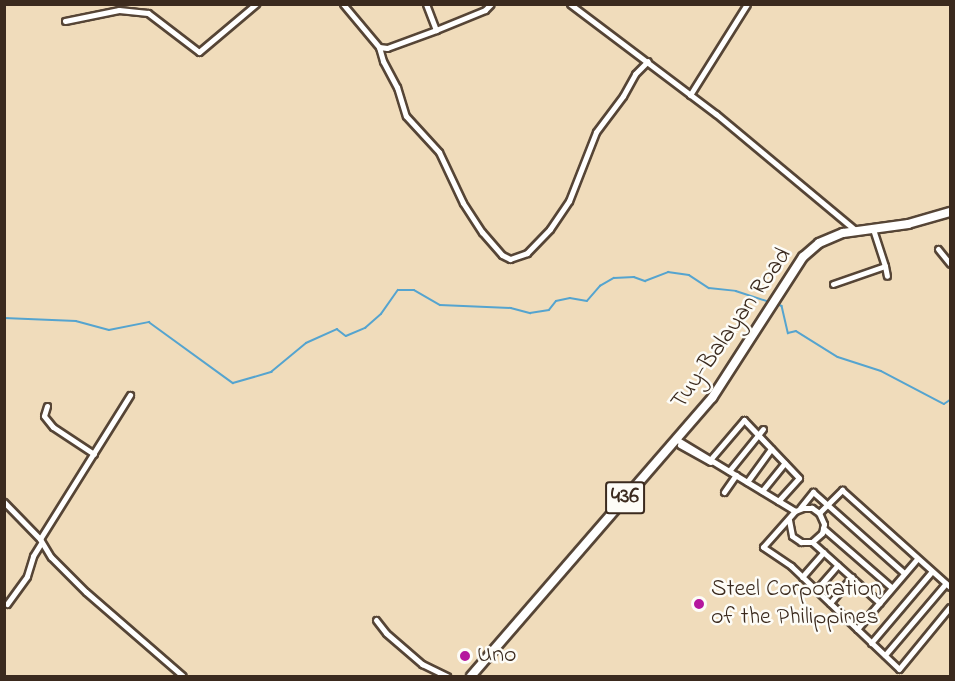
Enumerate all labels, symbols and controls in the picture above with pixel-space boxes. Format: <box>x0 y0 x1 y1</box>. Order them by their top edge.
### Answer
street label: Tuy-Balayan Road <box>665 243 799 415</box>
road number: 436 <box>604 479 646 517</box>
place label: Steel Corporation of the Philippines <box>711 576 882 632</box>
marker: Steel Corporation of the Philippines <box>692 597 706 611</box>
place label: Uno <box>477 642 516 670</box>
marker: Uno <box>458 649 472 663</box>

